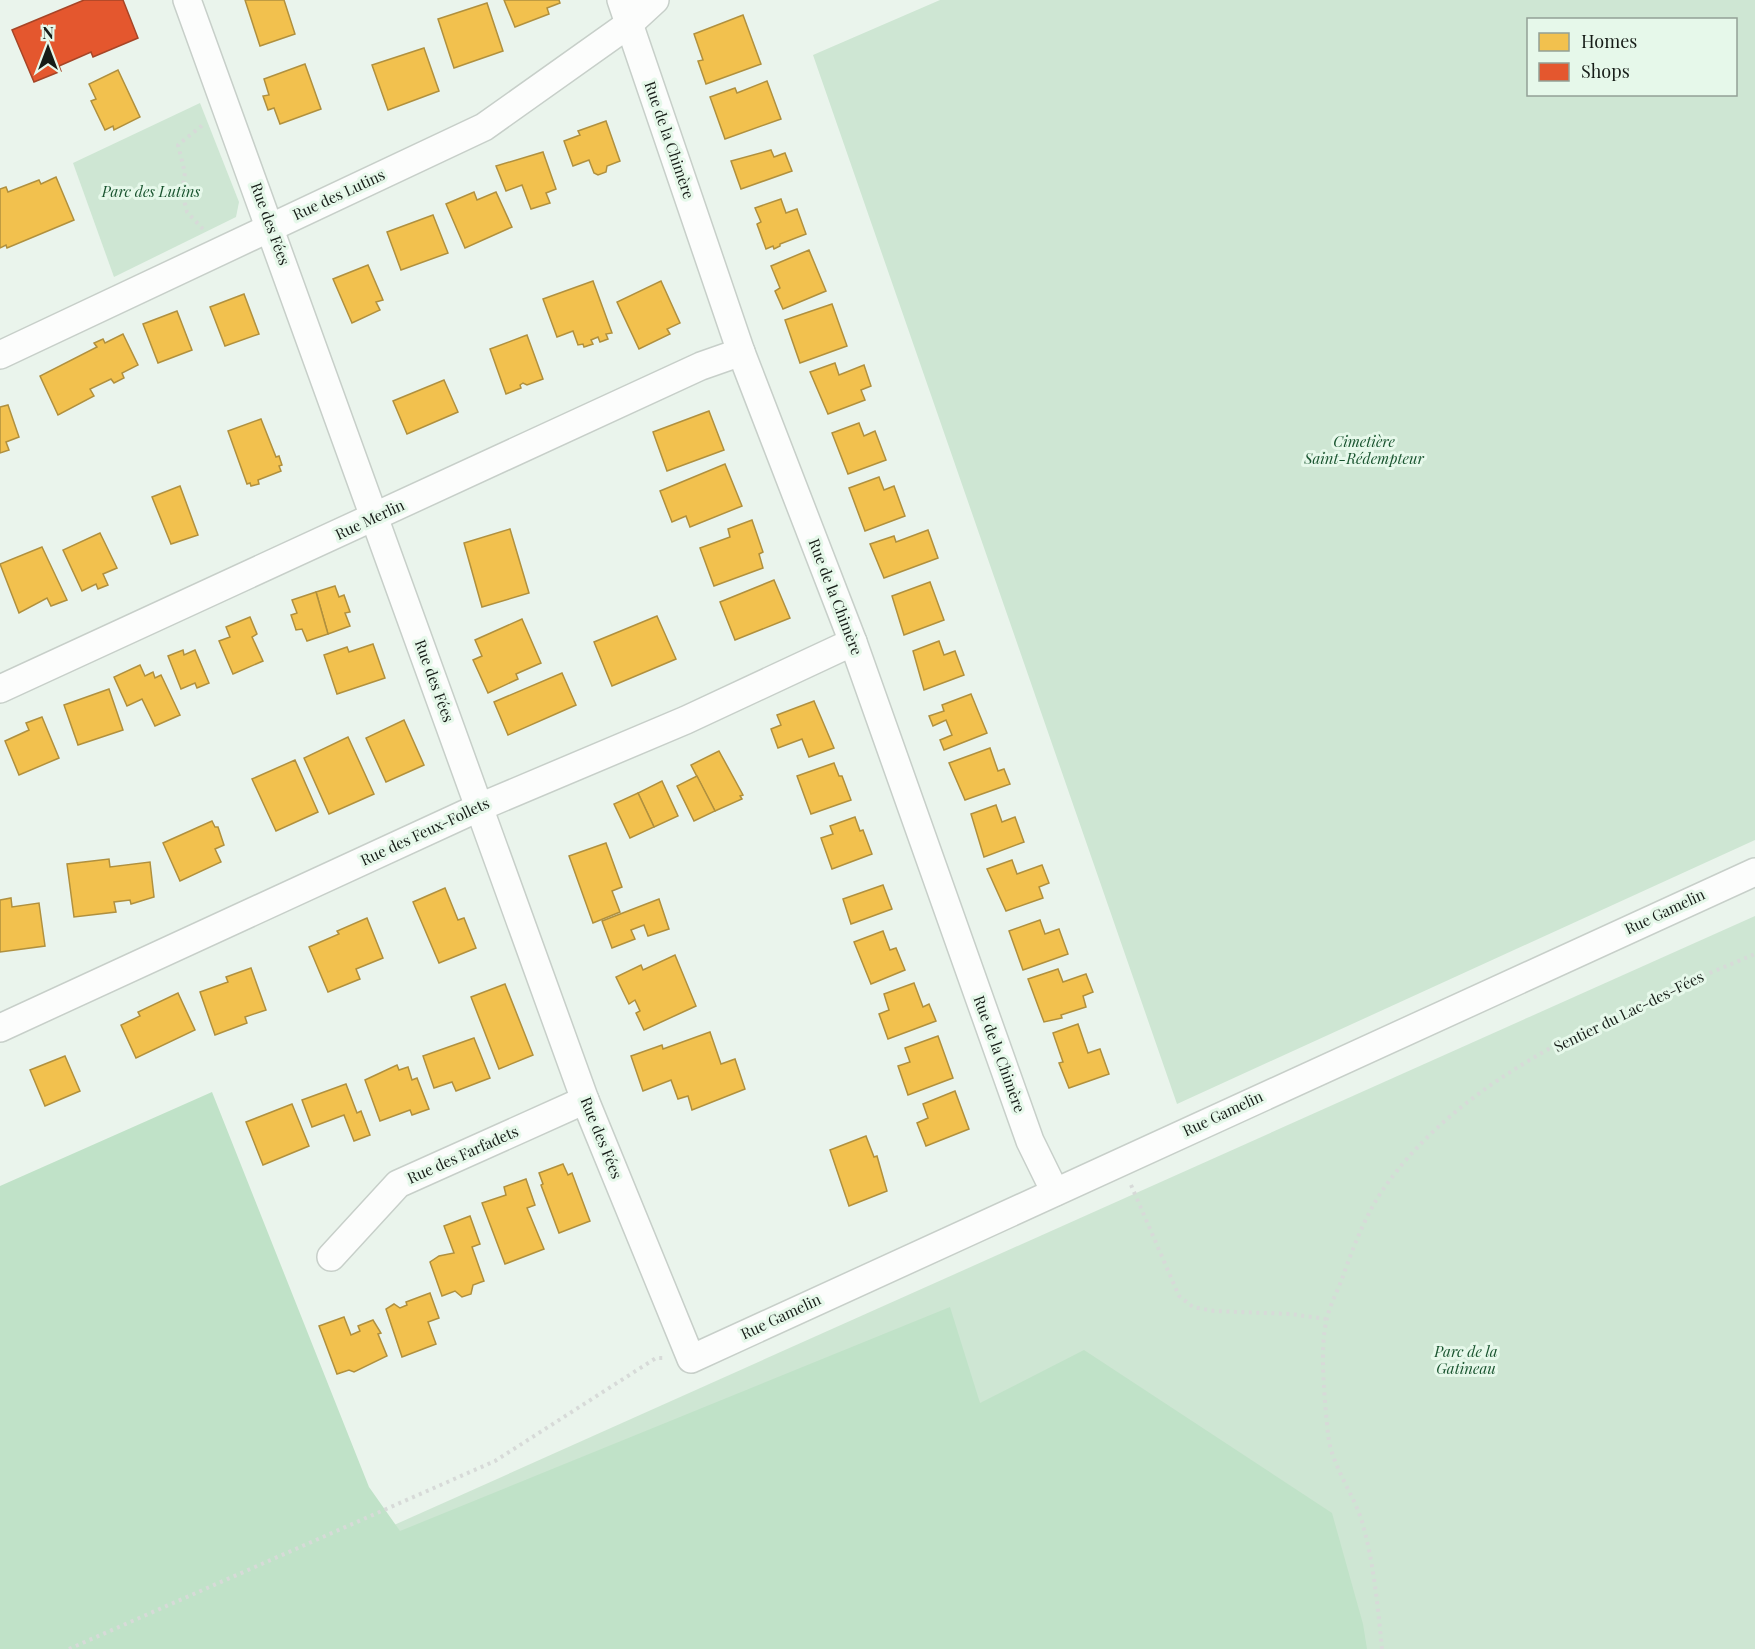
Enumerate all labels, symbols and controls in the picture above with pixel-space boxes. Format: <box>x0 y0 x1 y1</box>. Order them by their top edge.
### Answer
north arrow <box>18 18 78 78</box>
legend <box>1527 18 1737 96</box>
text: N <box>42 22 54 43</box>
text: Homes <box>1581 29 1637 53</box>
text: Shops <box>1581 59 1630 83</box>
street label: Rue de la Chimère <box>640 78 699 201</box>
street label: Rue des Lutins <box>289 164 388 224</box>
street label: Rue des Fées <box>247 180 295 268</box>
park label: Parc des Lutins <box>101 181 200 201</box>
park label: Cimetière Saint-Rédempteur <box>1303 431 1424 468</box>
street label: Rue Merlin <box>332 494 407 544</box>
street label: Rue de la Chimère <box>805 536 867 658</box>
street label: Rue des Fées <box>411 637 459 725</box>
street label: Rue des Feux-Follets <box>357 792 492 870</box>
street label: Rue Gamelin <box>1621 884 1708 938</box>
street label: Sentier du Lac-des-Fées <box>1550 966 1707 1056</box>
street label: Rue de la Chimère <box>969 992 1030 1115</box>
street label: Rue Gamelin <box>1179 1086 1266 1140</box>
street label: Rue des Fées <box>576 1094 627 1182</box>
street label: Rue des Farfadets <box>404 1121 521 1188</box>
street label: Rue Gamelin <box>737 1289 824 1343</box>
park label: Parc de la Gatineau <box>1433 1341 1498 1378</box>

